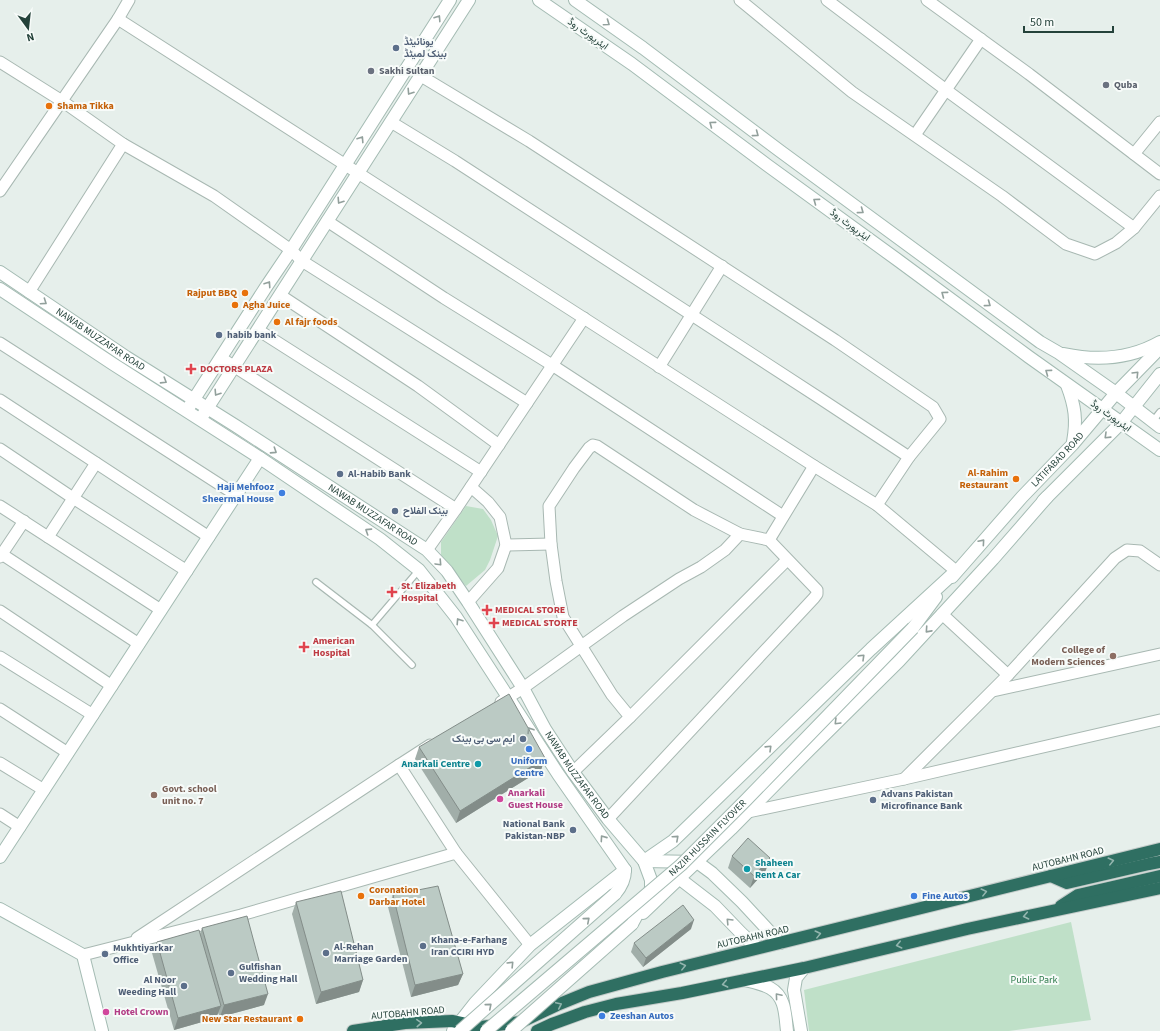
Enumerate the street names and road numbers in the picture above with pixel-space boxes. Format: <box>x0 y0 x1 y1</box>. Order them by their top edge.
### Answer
street label: ایئرپورٹ روڈ <box>565 15 611 53</box>
street label: ایئرپورٹ روڈ <box>827 206 873 244</box>
street label: NAWAB MUZZAFAR ROAD <box>53 305 148 374</box>
street label: ایئرپورٹ روڈ <box>1088 397 1134 435</box>
street label: LATIFABAD ROAD <box>1028 429 1087 490</box>
street label: NAWAB MUZZAFAR ROAD <box>325 481 420 549</box>
street label: NAWAB MUZZAFAR ROAD <box>541 729 613 822</box>
street label: NAZIR HUSSAIN FLYOVER <box>666 796 750 879</box>
street label: AUTOBAHN ROAD <box>1031 843 1105 875</box>
street label: AUTOBAHN ROAD <box>716 922 790 952</box>
street label: AUTOBAHN ROAD <box>371 1003 445 1023</box>

